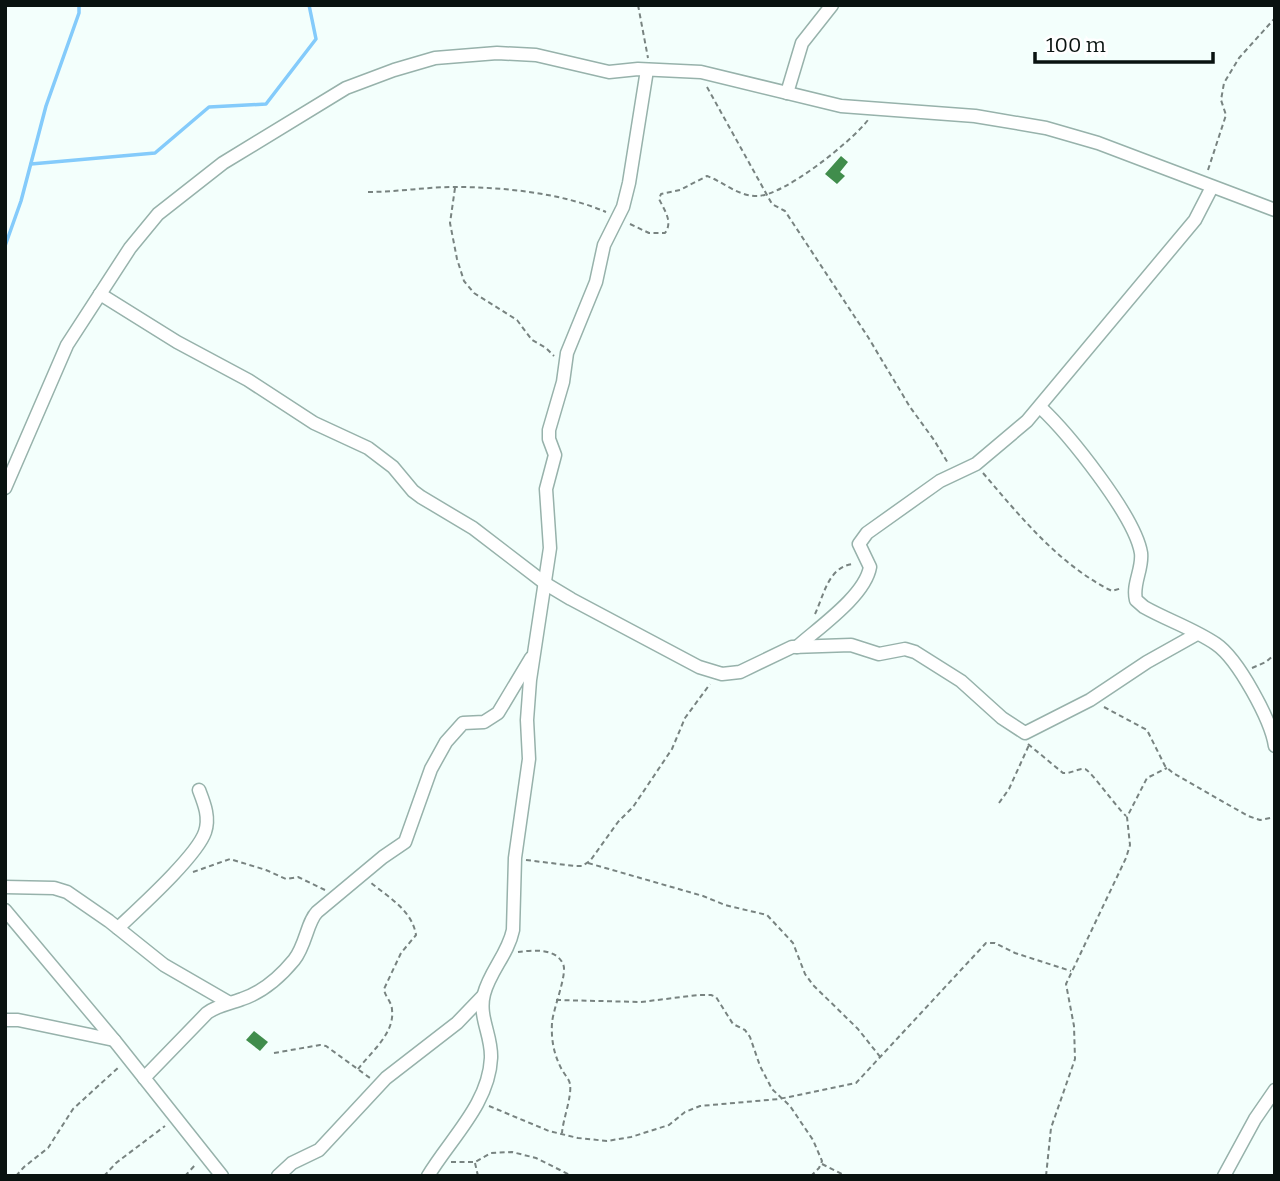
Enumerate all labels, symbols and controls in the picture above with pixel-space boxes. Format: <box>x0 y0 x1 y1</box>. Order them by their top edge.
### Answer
scale bar <box>1035 21 1214 65</box>
text: 100 m <box>1046 32 1106 58</box>

